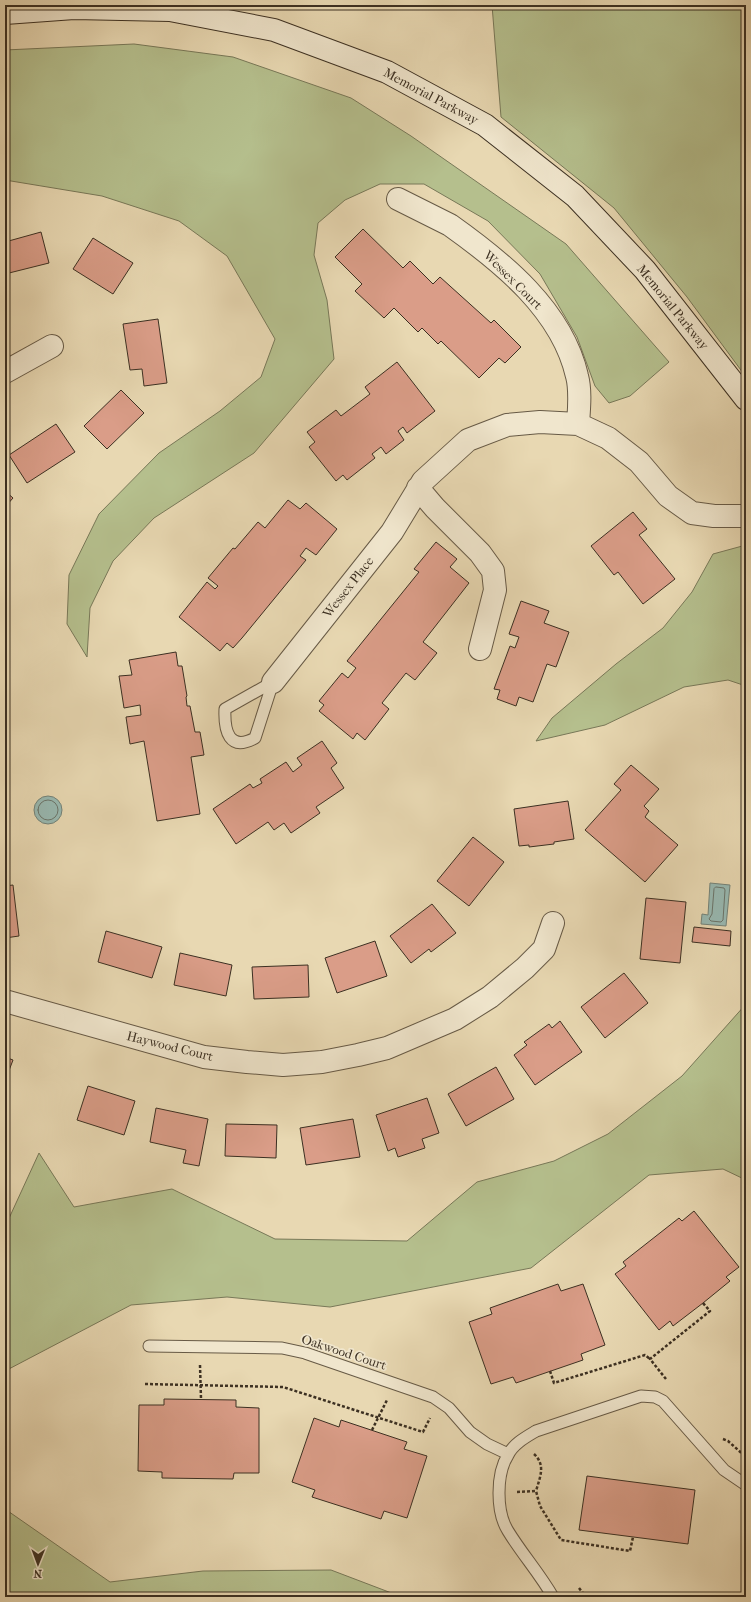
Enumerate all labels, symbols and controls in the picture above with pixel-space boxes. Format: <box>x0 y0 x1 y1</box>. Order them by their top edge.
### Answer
street label: Memorial Parkway <box>381 65 482 128</box>
street label: Wessex Court <box>480 247 546 313</box>
street label: Memorial Parkway <box>634 261 713 353</box>
street label: Wessex Place <box>319 553 377 621</box>
street label: Haywood Court <box>125 1028 215 1064</box>
street label: Oakwood Court <box>300 1331 389 1373</box>
north arrow <box>18 1544 58 1584</box>
text: N <box>33 1567 42 1580</box>

